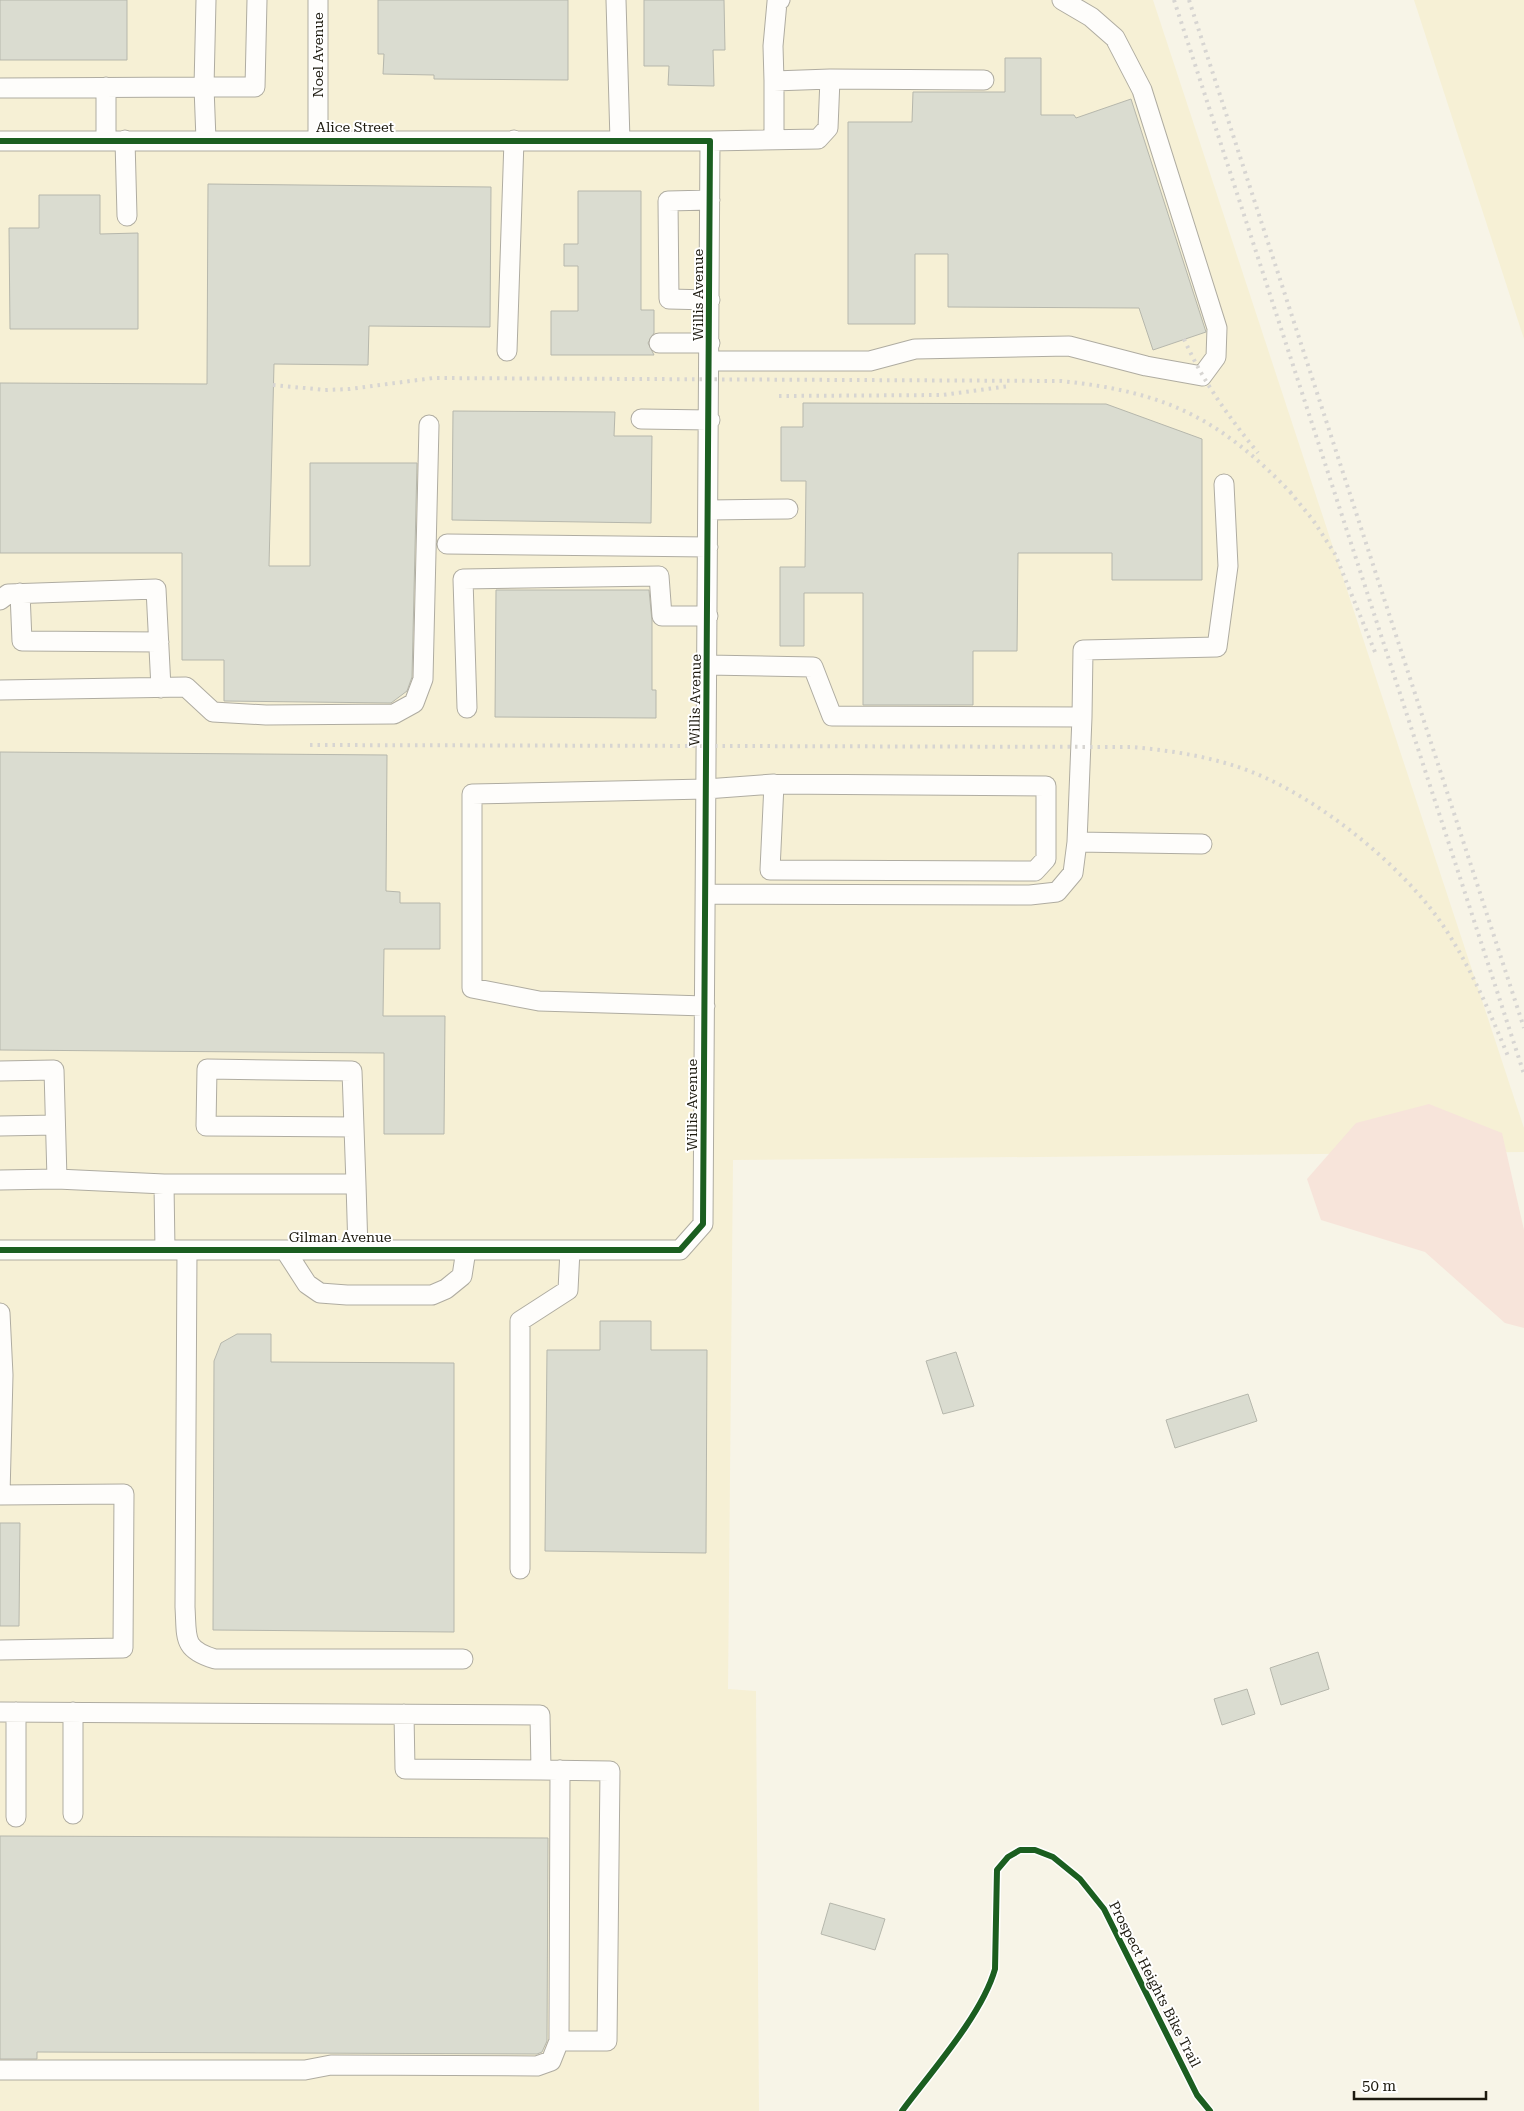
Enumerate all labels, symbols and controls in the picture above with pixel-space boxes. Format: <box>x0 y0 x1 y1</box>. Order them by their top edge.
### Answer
street label: Noel Avenue <box>310 12 326 98</box>
street label: Alice Street <box>316 119 394 135</box>
street label: Willis Avenue <box>690 249 706 341</box>
street label: Willis Avenue <box>686 653 704 746</box>
street label: Willis Avenue <box>684 1059 700 1151</box>
street label: Gilman Avenue <box>289 1229 392 1245</box>
street label: Prospect Heights Bike Trail <box>1106 1898 1204 2070</box>
scale bar <box>1354 2068 1486 2100</box>
text: 50 m <box>1362 2077 1397 2095</box>

